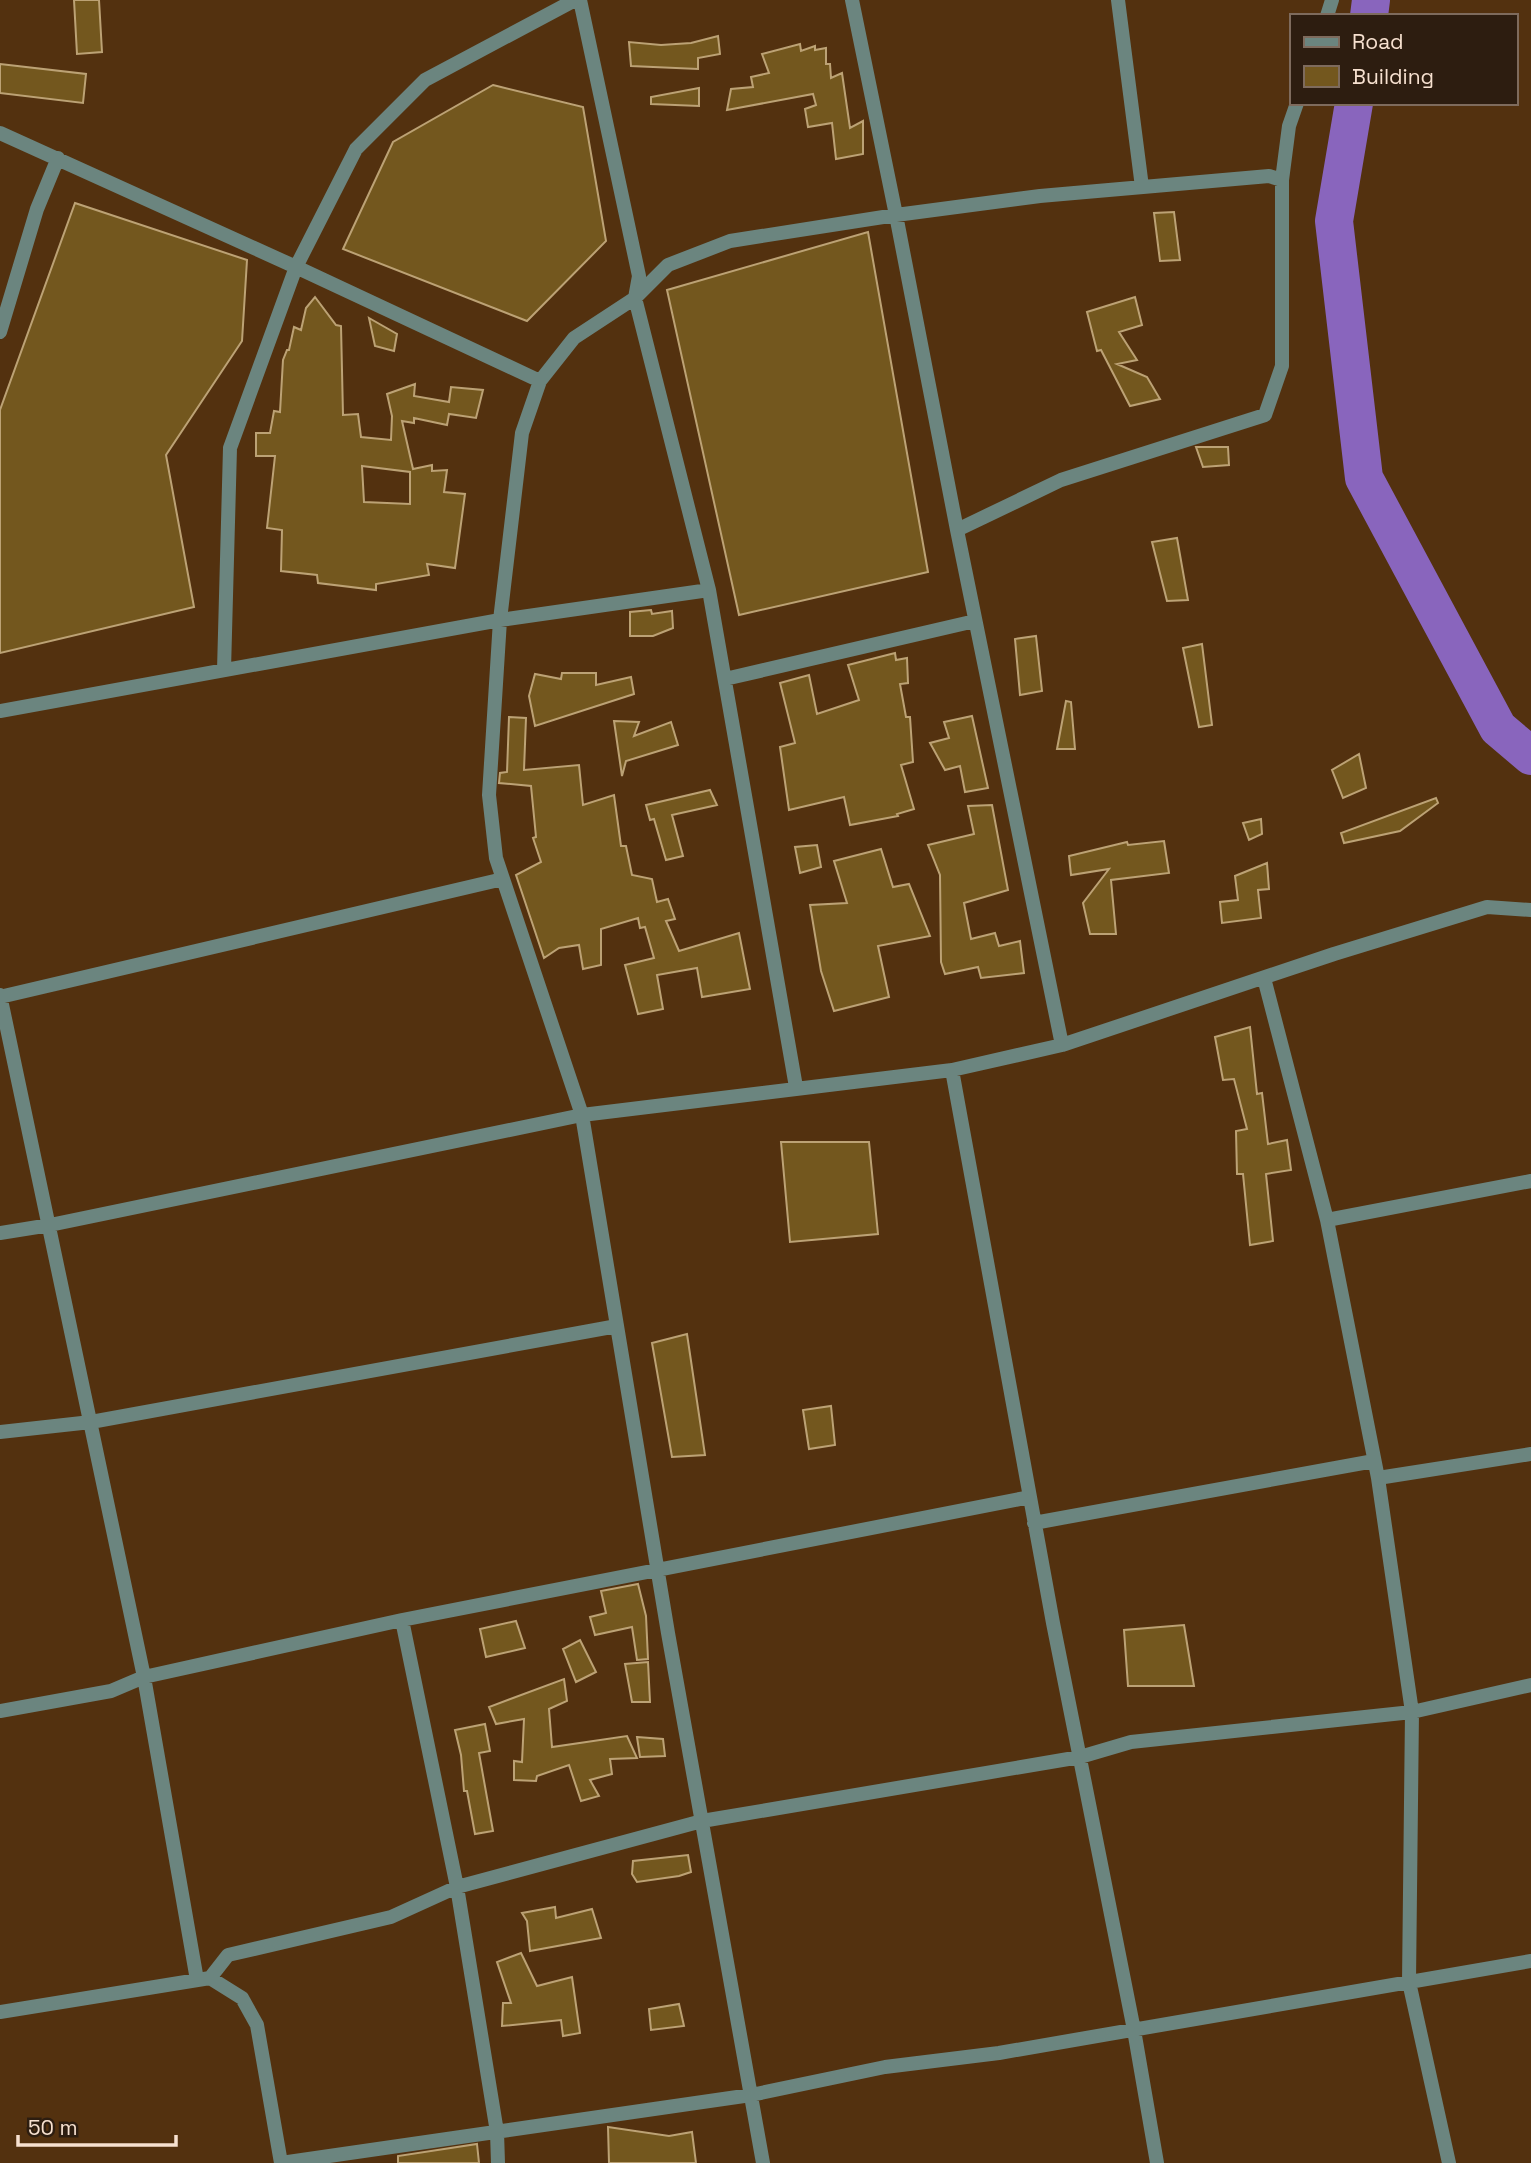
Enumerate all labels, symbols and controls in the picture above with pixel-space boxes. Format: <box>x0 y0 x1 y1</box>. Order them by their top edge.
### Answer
legend <box>1290 14 1517 105</box>
text: Road <box>1352 28 1404 55</box>
text: Building <box>1352 63 1434 90</box>
scale bar <box>18 2104 175 2148</box>
text: 50 m <box>28 2114 78 2141</box>

